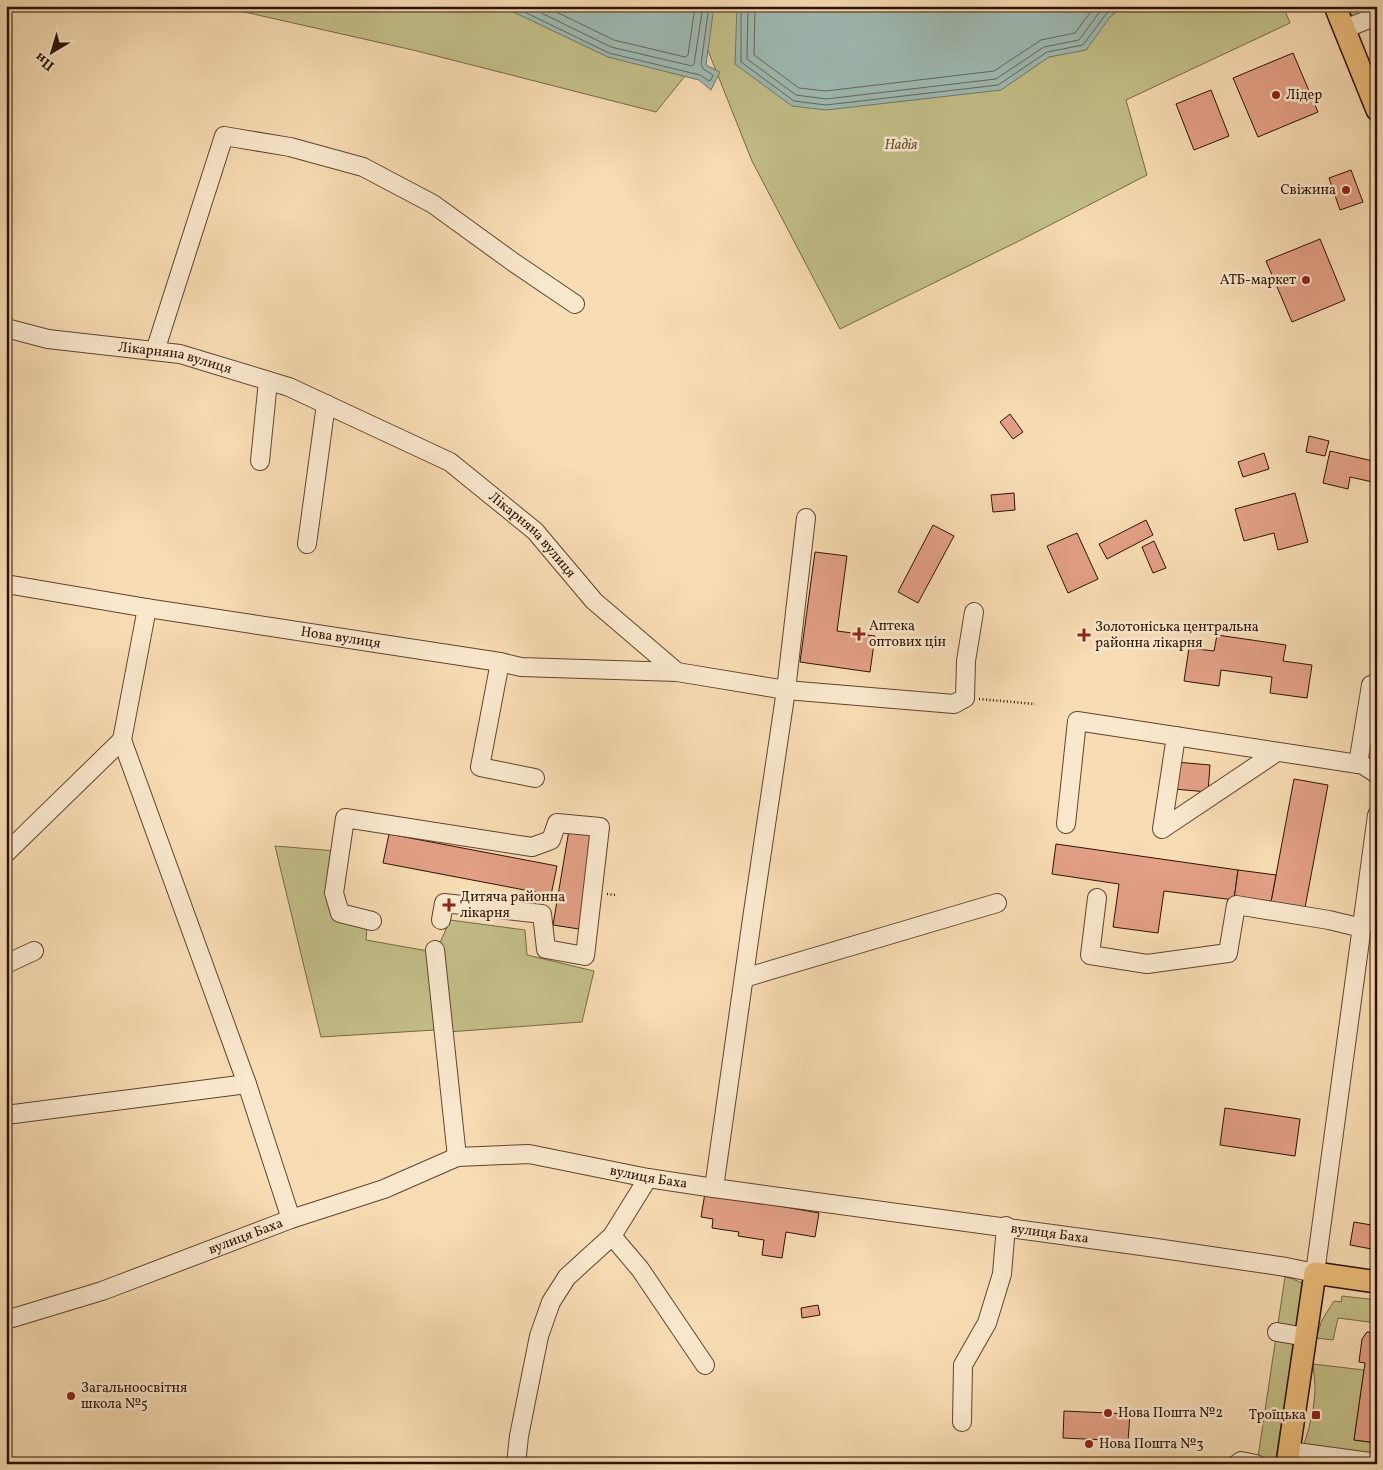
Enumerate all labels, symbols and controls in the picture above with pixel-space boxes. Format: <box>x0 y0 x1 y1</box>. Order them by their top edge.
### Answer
north arrow <box>28 28 78 78</box>
text: Пн <box>31 47 59 75</box>
place label: Лідер <box>1286 86 1322 105</box>
marker: Лідер <box>1270 89 1282 101</box>
park label: Надія <box>884 136 918 155</box>
place label: Свіжина <box>1280 181 1336 200</box>
marker: Свіжина <box>1340 184 1352 196</box>
place label: АТБ-маркет <box>1220 271 1296 290</box>
marker: АТБ-маркет <box>1300 274 1312 286</box>
street label: Лікарняна вулиця <box>117 338 234 379</box>
street label: Лікарняна вулиця <box>485 488 580 582</box>
place label: Аптека оптових цін <box>869 617 947 652</box>
place label: Золотоніська центральна районна лікарня <box>1095 618 1259 653</box>
street label: Нова вулиця <box>299 622 382 653</box>
marker: Аптека оптових цін <box>853 628 865 640</box>
marker: Золотоніська центральна районна лікарня <box>1077 628 1091 642</box>
place label: Дитяча районна лікарня <box>460 888 565 923</box>
marker: Дитяча районна лікарня <box>442 898 456 912</box>
street label: вулиця Баха <box>608 1161 689 1193</box>
street label: вулиця Баха <box>206 1213 286 1259</box>
street label: вулиця Баха <box>1010 1219 1090 1248</box>
place label: Загальноосвітня школа №5 <box>81 1379 187 1414</box>
marker: Загальноосвітня школа №5 <box>65 1390 77 1402</box>
place label: Нова Пошта №2 <box>1118 1404 1223 1423</box>
place label: Троїцька <box>1249 1406 1306 1425</box>
marker: Нова Пошта №2 <box>1102 1407 1114 1419</box>
marker: Троїцька <box>1310 1409 1322 1421</box>
place label: Нова Пошта №3 <box>1099 1435 1204 1454</box>
marker: Нова Пошта №3 <box>1083 1438 1095 1450</box>

